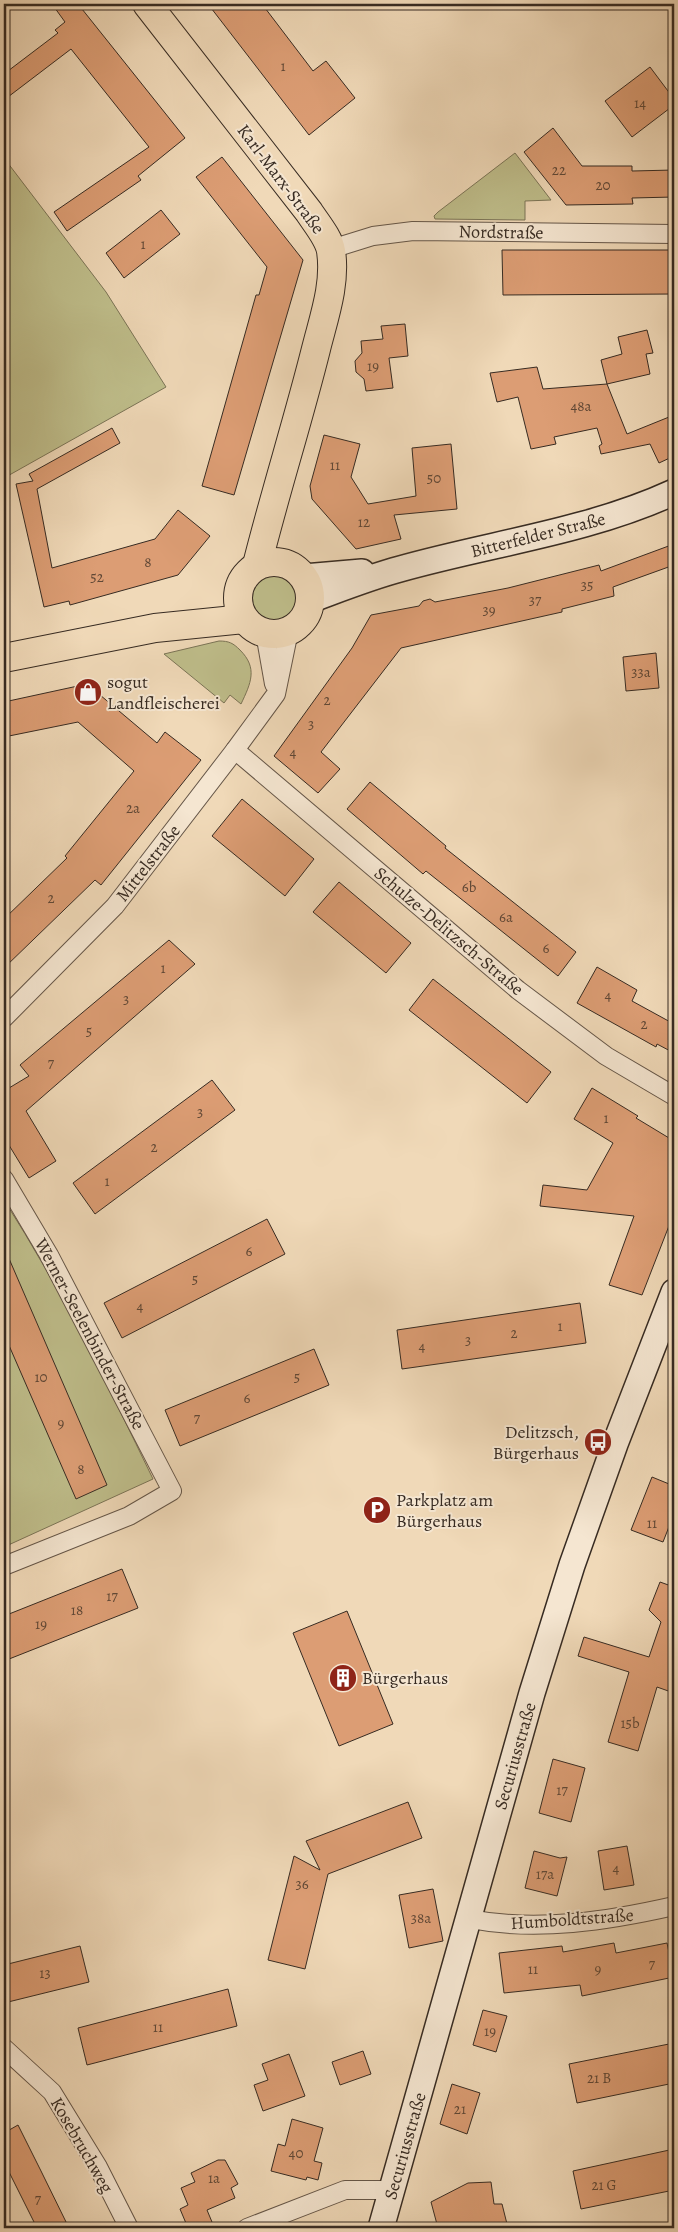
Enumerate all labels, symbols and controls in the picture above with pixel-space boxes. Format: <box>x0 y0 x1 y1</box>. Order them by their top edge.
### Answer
house number: 1 <box>280 56 286 76</box>
house number: 14 <box>634 93 646 113</box>
street label: Karl-Marx-Straße <box>232 119 330 239</box>
house number: 22 <box>552 160 566 180</box>
house number: 20 <box>595 175 611 195</box>
street label: Nordstraße <box>458 219 544 245</box>
house number: 1 <box>140 234 146 254</box>
house number: 19 <box>367 356 379 376</box>
house number: 48a <box>570 396 592 416</box>
house number: 11 <box>330 455 340 475</box>
house number: 50 <box>427 468 441 488</box>
street label: Bitterfelder Straße <box>468 507 608 563</box>
house number: 12 <box>358 512 370 532</box>
house number: 8 <box>144 552 152 572</box>
house number: 52 <box>90 567 104 587</box>
house number: 35 <box>581 575 593 595</box>
house number: 37 <box>529 590 542 610</box>
house number: 39 <box>482 600 496 620</box>
house number: 33a <box>631 662 651 682</box>
place label: sogut Landfleischerei <box>107 670 220 715</box>
shop icon: sogut Landfleischerei <box>73 677 103 707</box>
house number: 2 <box>323 690 331 710</box>
house number: 3 <box>308 714 314 734</box>
house number: 4 <box>290 742 297 762</box>
house number: 2a <box>126 798 140 818</box>
street label: Mittelstraße <box>110 820 186 906</box>
street label: Schulze-Delitzsch-Straße <box>369 861 529 1001</box>
house number: 6b <box>462 877 477 897</box>
house number: 2 <box>47 888 55 908</box>
house number: 6a <box>499 907 513 927</box>
house number: 6 <box>543 938 550 958</box>
house number: 1 <box>160 958 166 978</box>
house number: 4 <box>605 985 612 1005</box>
house number: 3 <box>123 989 129 1009</box>
house number: 2 <box>640 1014 648 1034</box>
house number: 5 <box>86 1021 92 1041</box>
house number: 7 <box>48 1053 55 1073</box>
house number: 3 <box>197 1102 203 1122</box>
house number: 1 <box>603 1108 609 1128</box>
house number: 2 <box>150 1137 158 1157</box>
house number: 1 <box>104 1171 110 1191</box>
street label: Werner-Seelenbinder-Straße <box>29 1233 151 1434</box>
house number: 6 <box>246 1241 253 1261</box>
house number: 5 <box>192 1269 198 1289</box>
house number: 4 <box>137 1296 144 1316</box>
house number: 1 <box>557 1316 563 1336</box>
house number: 2 <box>510 1323 518 1343</box>
house number: 3 <box>465 1330 471 1350</box>
house number: 4 <box>419 1336 426 1356</box>
house number: 10 <box>34 1367 48 1387</box>
house number: 5 <box>294 1367 300 1387</box>
house number: 6 <box>244 1388 251 1408</box>
house number: 7 <box>194 1408 201 1428</box>
house number: 9 <box>58 1413 65 1433</box>
place label: Delitzsch, Bürgerhaus <box>493 1420 579 1465</box>
bus stop icon: Delitzsch, Bürgerhaus <box>583 1427 613 1457</box>
house number: 8 <box>77 1459 85 1479</box>
place label: Parkplatz am Bürgerhaus <box>396 1488 493 1533</box>
parking icon: Parkplatz am Bürgerhaus <box>362 1495 392 1525</box>
house number: 11 <box>647 1513 657 1533</box>
house number: 17 <box>106 1586 118 1606</box>
house number: 18 <box>71 1600 83 1620</box>
house number: 19 <box>35 1614 47 1634</box>
building icon: Bürgerhaus <box>328 1663 358 1693</box>
place label: Bürgerhaus <box>362 1666 448 1690</box>
street label: Securiusstraße <box>488 1700 542 1812</box>
house number: 15b <box>620 1713 640 1733</box>
house number: 17 <box>556 1780 568 1800</box>
house number: 4 <box>613 1858 620 1878</box>
house number: 17a <box>536 1864 554 1884</box>
house number: 36 <box>295 1874 309 1894</box>
street label: Humboldtstraße <box>510 1903 634 1935</box>
house number: 38a <box>411 1908 431 1928</box>
house number: 7 <box>649 1954 656 1974</box>
house number: 11 <box>528 1959 538 1979</box>
house number: 9 <box>595 1959 602 1979</box>
house number: 13 <box>39 1963 51 1983</box>
house number: 11 <box>153 2017 163 2037</box>
house number: 19 <box>484 2021 496 2041</box>
house number: 21 B <box>587 2068 611 2088</box>
street label: Securiusstraße <box>378 2090 432 2202</box>
street label: Kosebruchweg <box>45 2093 119 2197</box>
house number: 21 <box>454 2099 466 2119</box>
house number: 40 <box>289 2143 303 2163</box>
house number: 1a <box>208 2168 220 2188</box>
house number: 21 G <box>591 2175 617 2195</box>
house number: 7 <box>35 2189 42 2209</box>

